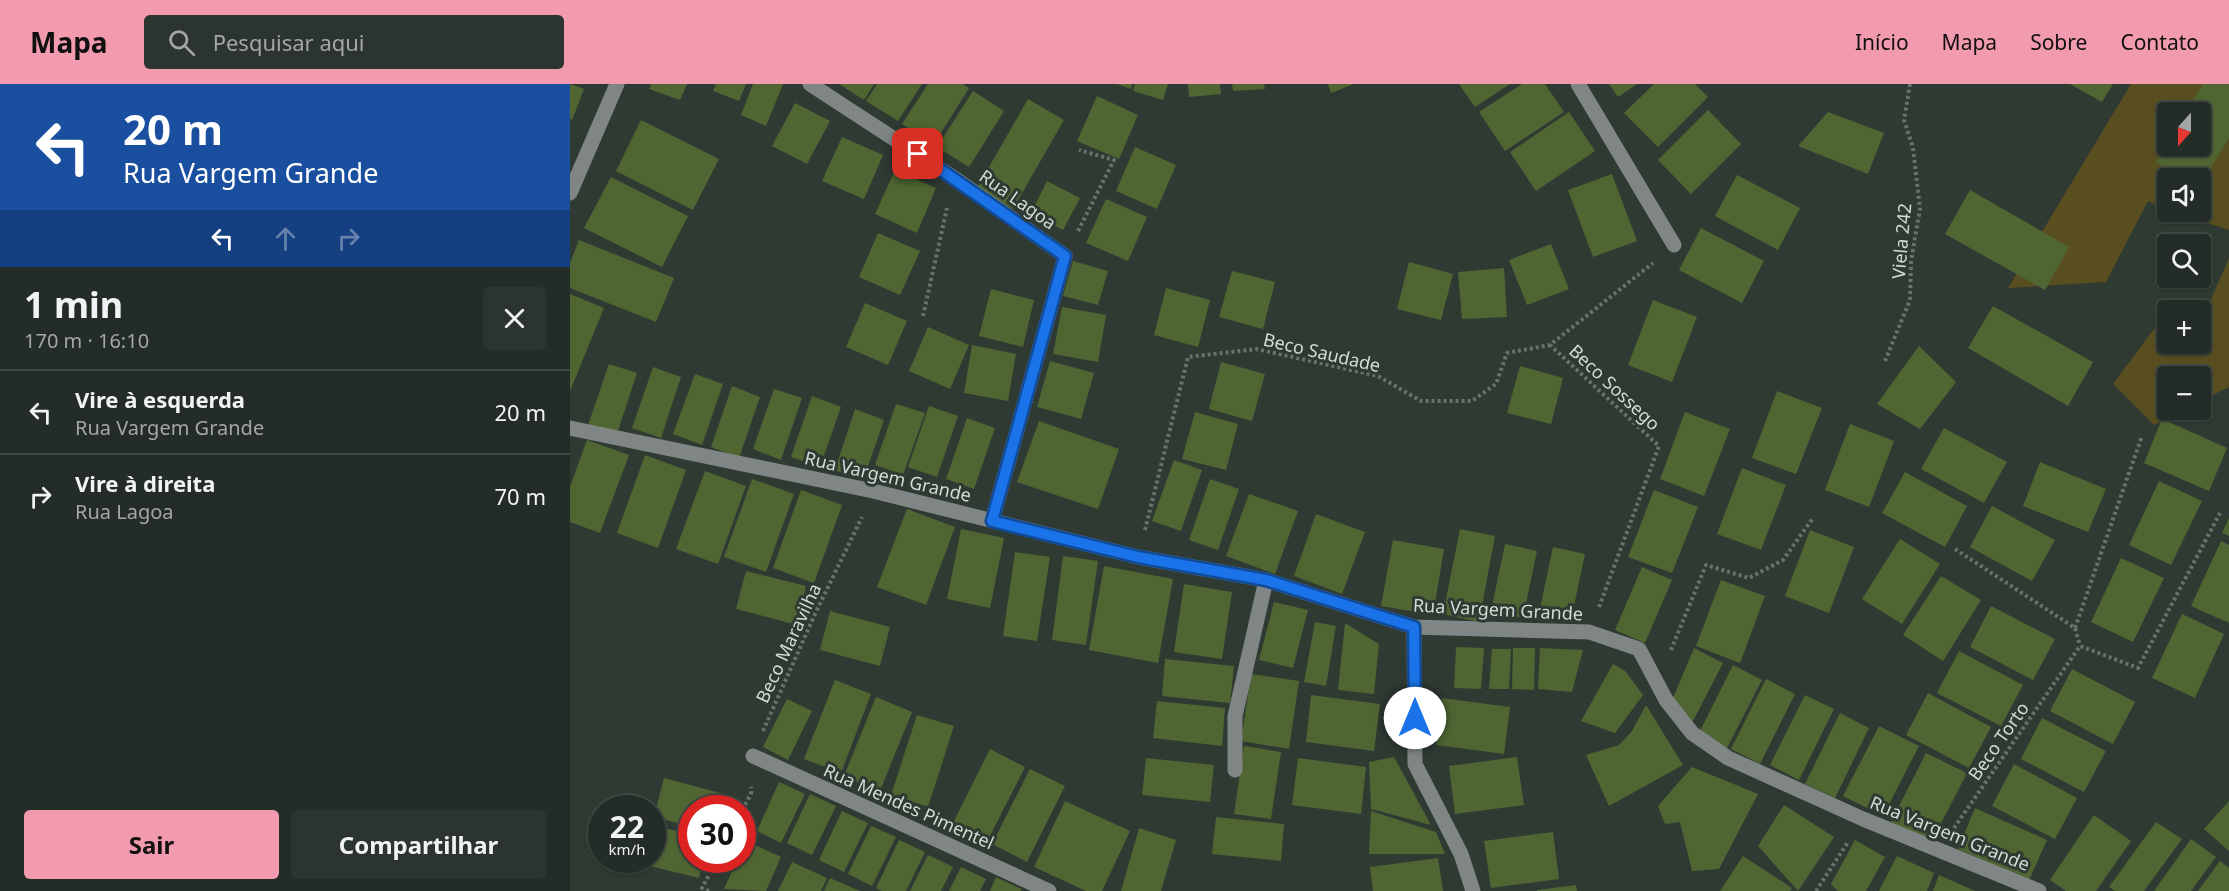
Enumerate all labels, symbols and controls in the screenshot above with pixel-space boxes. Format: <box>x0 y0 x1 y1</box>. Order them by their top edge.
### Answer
search box <box>144 15 564 69</box>
text: Mapa <box>30 23 108 61</box>
icon: search <box>165 26 198 59</box>
text: Pesquisar aqui <box>213 27 365 57</box>
text: Início <box>1855 28 1909 56</box>
text: Mapa <box>1942 28 1997 56</box>
text: Sobre <box>2030 28 2087 56</box>
text: Contato <box>2120 28 2199 56</box>
text: 20 m <box>123 100 223 157</box>
north arrow <box>2157 102 2211 156</box>
map controls <box>2157 102 2211 420</box>
icon: left <box>24 108 102 186</box>
pin <box>892 128 943 179</box>
icon: arrive <box>901 137 934 170</box>
text: Rua Vargem Grande <box>123 154 378 191</box>
street label: Rua Lagoa <box>975 164 1061 234</box>
button: sound <box>2157 168 2211 222</box>
street label: Viela 242 <box>1886 202 1916 280</box>
icon: left <box>206 222 239 255</box>
icon: ahead <box>269 222 302 255</box>
icon: right <box>332 222 365 255</box>
button: search <box>2157 234 2211 288</box>
text: 1 min <box>24 280 123 329</box>
button: close <box>483 287 546 350</box>
button: + <box>2157 300 2211 354</box>
text: 170 m · 16:10 <box>24 327 149 354</box>
street label: Beco Saudade <box>1261 327 1383 377</box>
street label: Beco Sossego <box>1564 339 1666 435</box>
button: − <box>2157 366 2211 420</box>
text: Vire à esquerda <box>75 384 245 414</box>
icon: left <box>24 396 57 429</box>
text: 20 m <box>495 397 546 427</box>
text: Rua Vargem Grande <box>75 414 264 441</box>
street label: Rua Vargem Grande <box>802 445 974 507</box>
text: Vire à direita <box>75 468 215 498</box>
icon: right <box>24 480 57 513</box>
text: 70 m <box>495 481 546 511</box>
text: Rua Lagoa <box>75 498 174 525</box>
street label: Beco Maravilha <box>750 579 826 707</box>
street label: Rua Vargem Grande <box>1412 593 1584 625</box>
position arrow <box>1383 686 1447 750</box>
street label: Beco Torto <box>1962 697 2034 785</box>
street label: Rua Mendes Pimentel <box>820 758 998 854</box>
street label: Rua Vargem Grande <box>1867 790 2033 876</box>
speed limit sign: 30 <box>678 795 756 873</box>
text: 22 <box>610 806 644 847</box>
button: Sair <box>24 810 279 879</box>
button: Compartilhar <box>291 810 546 879</box>
text: km/h <box>609 839 645 859</box>

